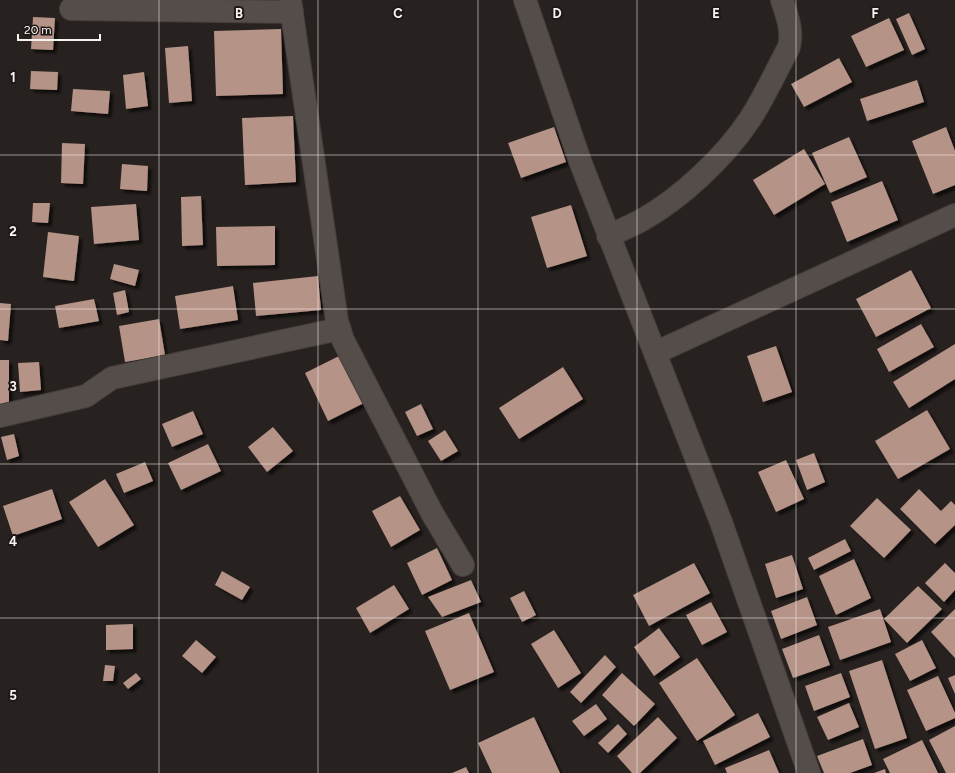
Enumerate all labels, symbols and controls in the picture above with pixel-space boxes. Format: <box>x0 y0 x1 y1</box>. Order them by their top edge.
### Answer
text: B <box>235 6 243 21</box>
text: C <box>393 6 403 21</box>
text: D <box>552 6 562 21</box>
text: E <box>712 6 720 21</box>
text: F <box>871 6 879 21</box>
scale bar <box>18 16 100 42</box>
text: 20 m <box>24 23 52 37</box>
text: 1 <box>10 70 16 85</box>
text: 2 <box>9 224 17 239</box>
text: 3 <box>9 379 17 394</box>
text: 4 <box>9 534 17 549</box>
text: 5 <box>9 688 17 703</box>

